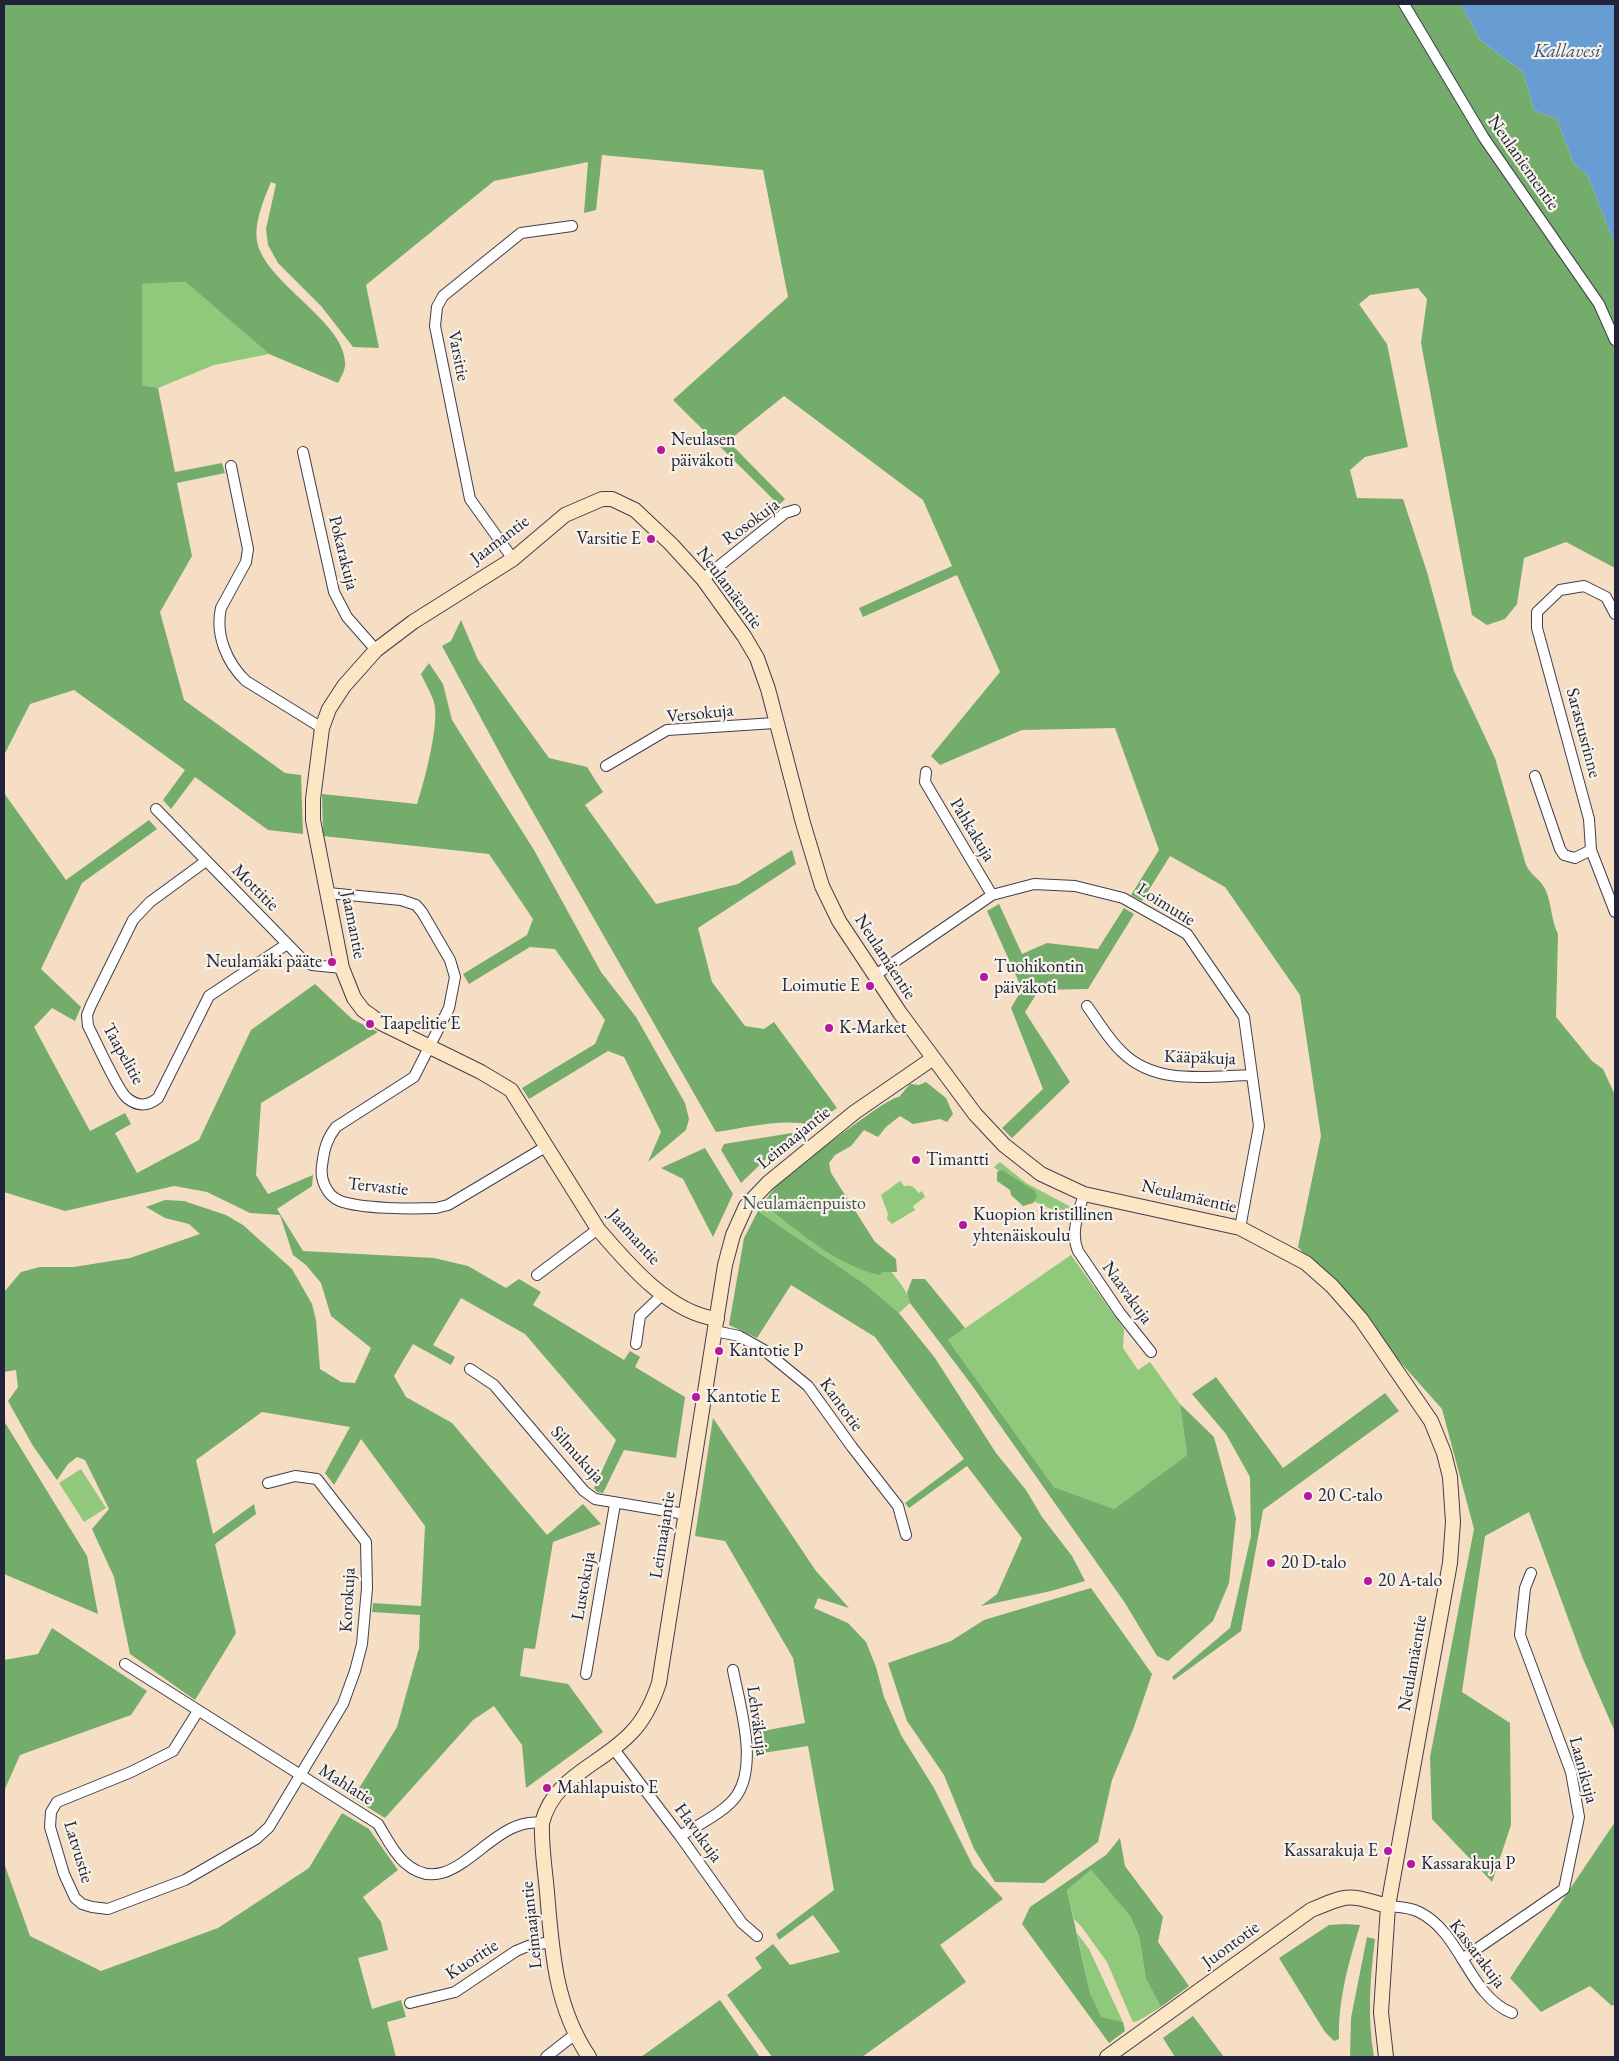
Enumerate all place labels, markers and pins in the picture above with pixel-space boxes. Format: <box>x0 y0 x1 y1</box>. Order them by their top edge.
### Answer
place label: Neulasen päiväkoti <box>671 429 736 472</box>
marker: Neulasen päiväkoti <box>655 444 667 456</box>
place label: Varsitie E <box>576 528 641 550</box>
marker: Varsitie E <box>645 533 657 545</box>
place label: Neulamäki pääte <box>206 951 322 973</box>
marker: Neulamäki pääte <box>326 956 338 968</box>
place label: Tuohikontin päiväkoti <box>994 956 1084 999</box>
marker: Tuohikontin päiväkoti <box>978 971 990 983</box>
place label: Loimutie E <box>782 975 860 997</box>
marker: Loimutie E <box>864 980 876 992</box>
place label: Taapelitie E <box>380 1013 460 1035</box>
place label: K-Market <box>839 1017 906 1039</box>
marker: Taapelitie E <box>364 1018 376 1030</box>
marker: K-Market <box>823 1022 835 1034</box>
place label: Timantti <box>926 1149 989 1171</box>
marker: Timantti <box>910 1154 922 1166</box>
place label: Kuopion kristillinen yhtenäiskoulu <box>973 1204 1113 1246</box>
marker: Kuopion kristillinen yhtenäiskoulu <box>957 1219 969 1231</box>
place label: Kantotie P <box>729 1340 803 1362</box>
marker: Kantotie P <box>713 1345 725 1357</box>
place label: Kantotie E <box>706 1386 780 1408</box>
marker: Kantotie E <box>690 1391 702 1403</box>
place label: 20 C-talo <box>1318 1485 1383 1507</box>
marker: 20 C-talo <box>1302 1490 1314 1502</box>
place label: 20 D-talo <box>1281 1552 1346 1574</box>
marker: 20 D-talo <box>1265 1557 1277 1569</box>
place label: 20 A-talo <box>1378 1570 1442 1592</box>
marker: 20 A-talo <box>1362 1575 1374 1587</box>
place label: Mahlapuisto E <box>557 1777 658 1799</box>
marker: Mahlapuisto E <box>541 1782 553 1794</box>
place label: Kassarakuja E <box>1284 1840 1378 1862</box>
marker: Kassarakuja E <box>1382 1845 1394 1857</box>
place label: Kassarakuja P <box>1421 1853 1515 1875</box>
marker: Kassarakuja P <box>1405 1858 1417 1870</box>

